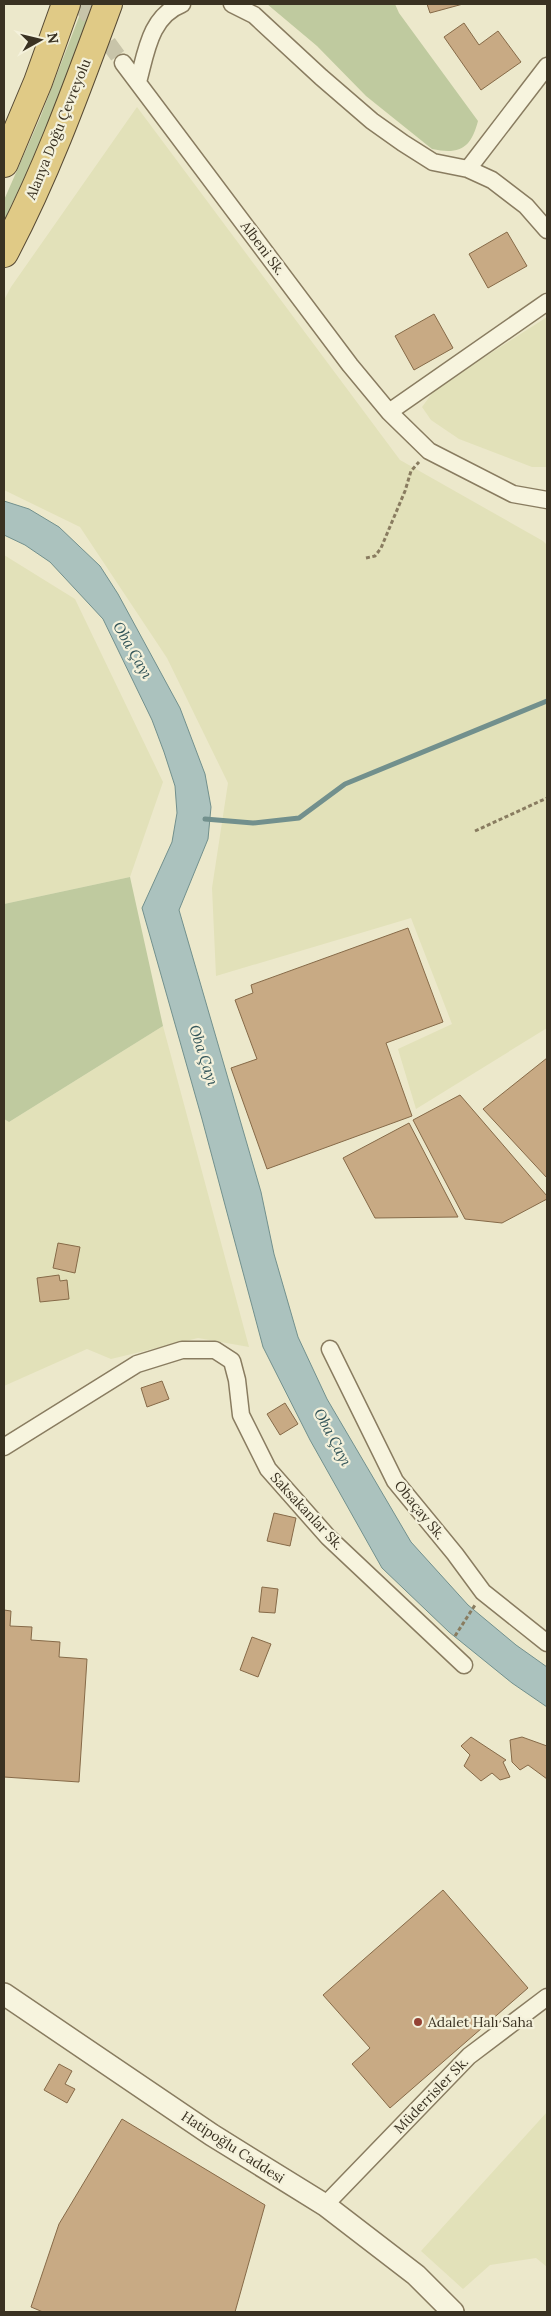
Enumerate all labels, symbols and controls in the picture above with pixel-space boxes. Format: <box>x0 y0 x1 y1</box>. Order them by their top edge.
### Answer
north arrow <box>15 15 65 65</box>
text: N <box>43 32 63 45</box>
street label: Alanya Doğu Çevreyolu <box>21 56 95 203</box>
street label: Albeni Sk. <box>236 216 289 279</box>
water label: Oba Çayı <box>109 618 157 682</box>
water label: Oba Çayı <box>185 1022 223 1088</box>
water label: Oba Çayı <box>310 1405 356 1469</box>
street label: Saksakanlar Sk. <box>267 1469 347 1553</box>
street label: Obaçay Sk. <box>391 1477 449 1543</box>
place label: Adalet Halı Saha <box>427 2013 533 2031</box>
marker: Adalet Halı Saha <box>412 2016 424 2028</box>
street label: Müderrisler Sk. <box>390 2053 472 2137</box>
street label: Hatipoğlu Caddesi <box>178 2107 288 2187</box>

